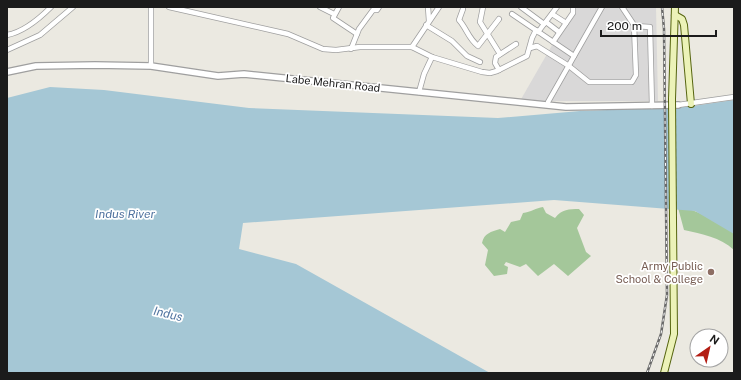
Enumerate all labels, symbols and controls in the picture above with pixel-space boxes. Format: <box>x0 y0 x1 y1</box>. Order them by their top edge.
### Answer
scale bar <box>601 12 716 38</box>
text: 200 m <box>607 19 642 33</box>
street label: Labe Mehran Road <box>285 72 381 94</box>
water label: Indus River <box>95 207 155 221</box>
place label: Army Public School & College <box>615 260 703 285</box>
marker: Army Public School & College <box>706 267 716 277</box>
water label: Indus <box>152 304 184 324</box>
north arrow <box>689 328 729 368</box>
text: N <box>708 332 722 347</box>

